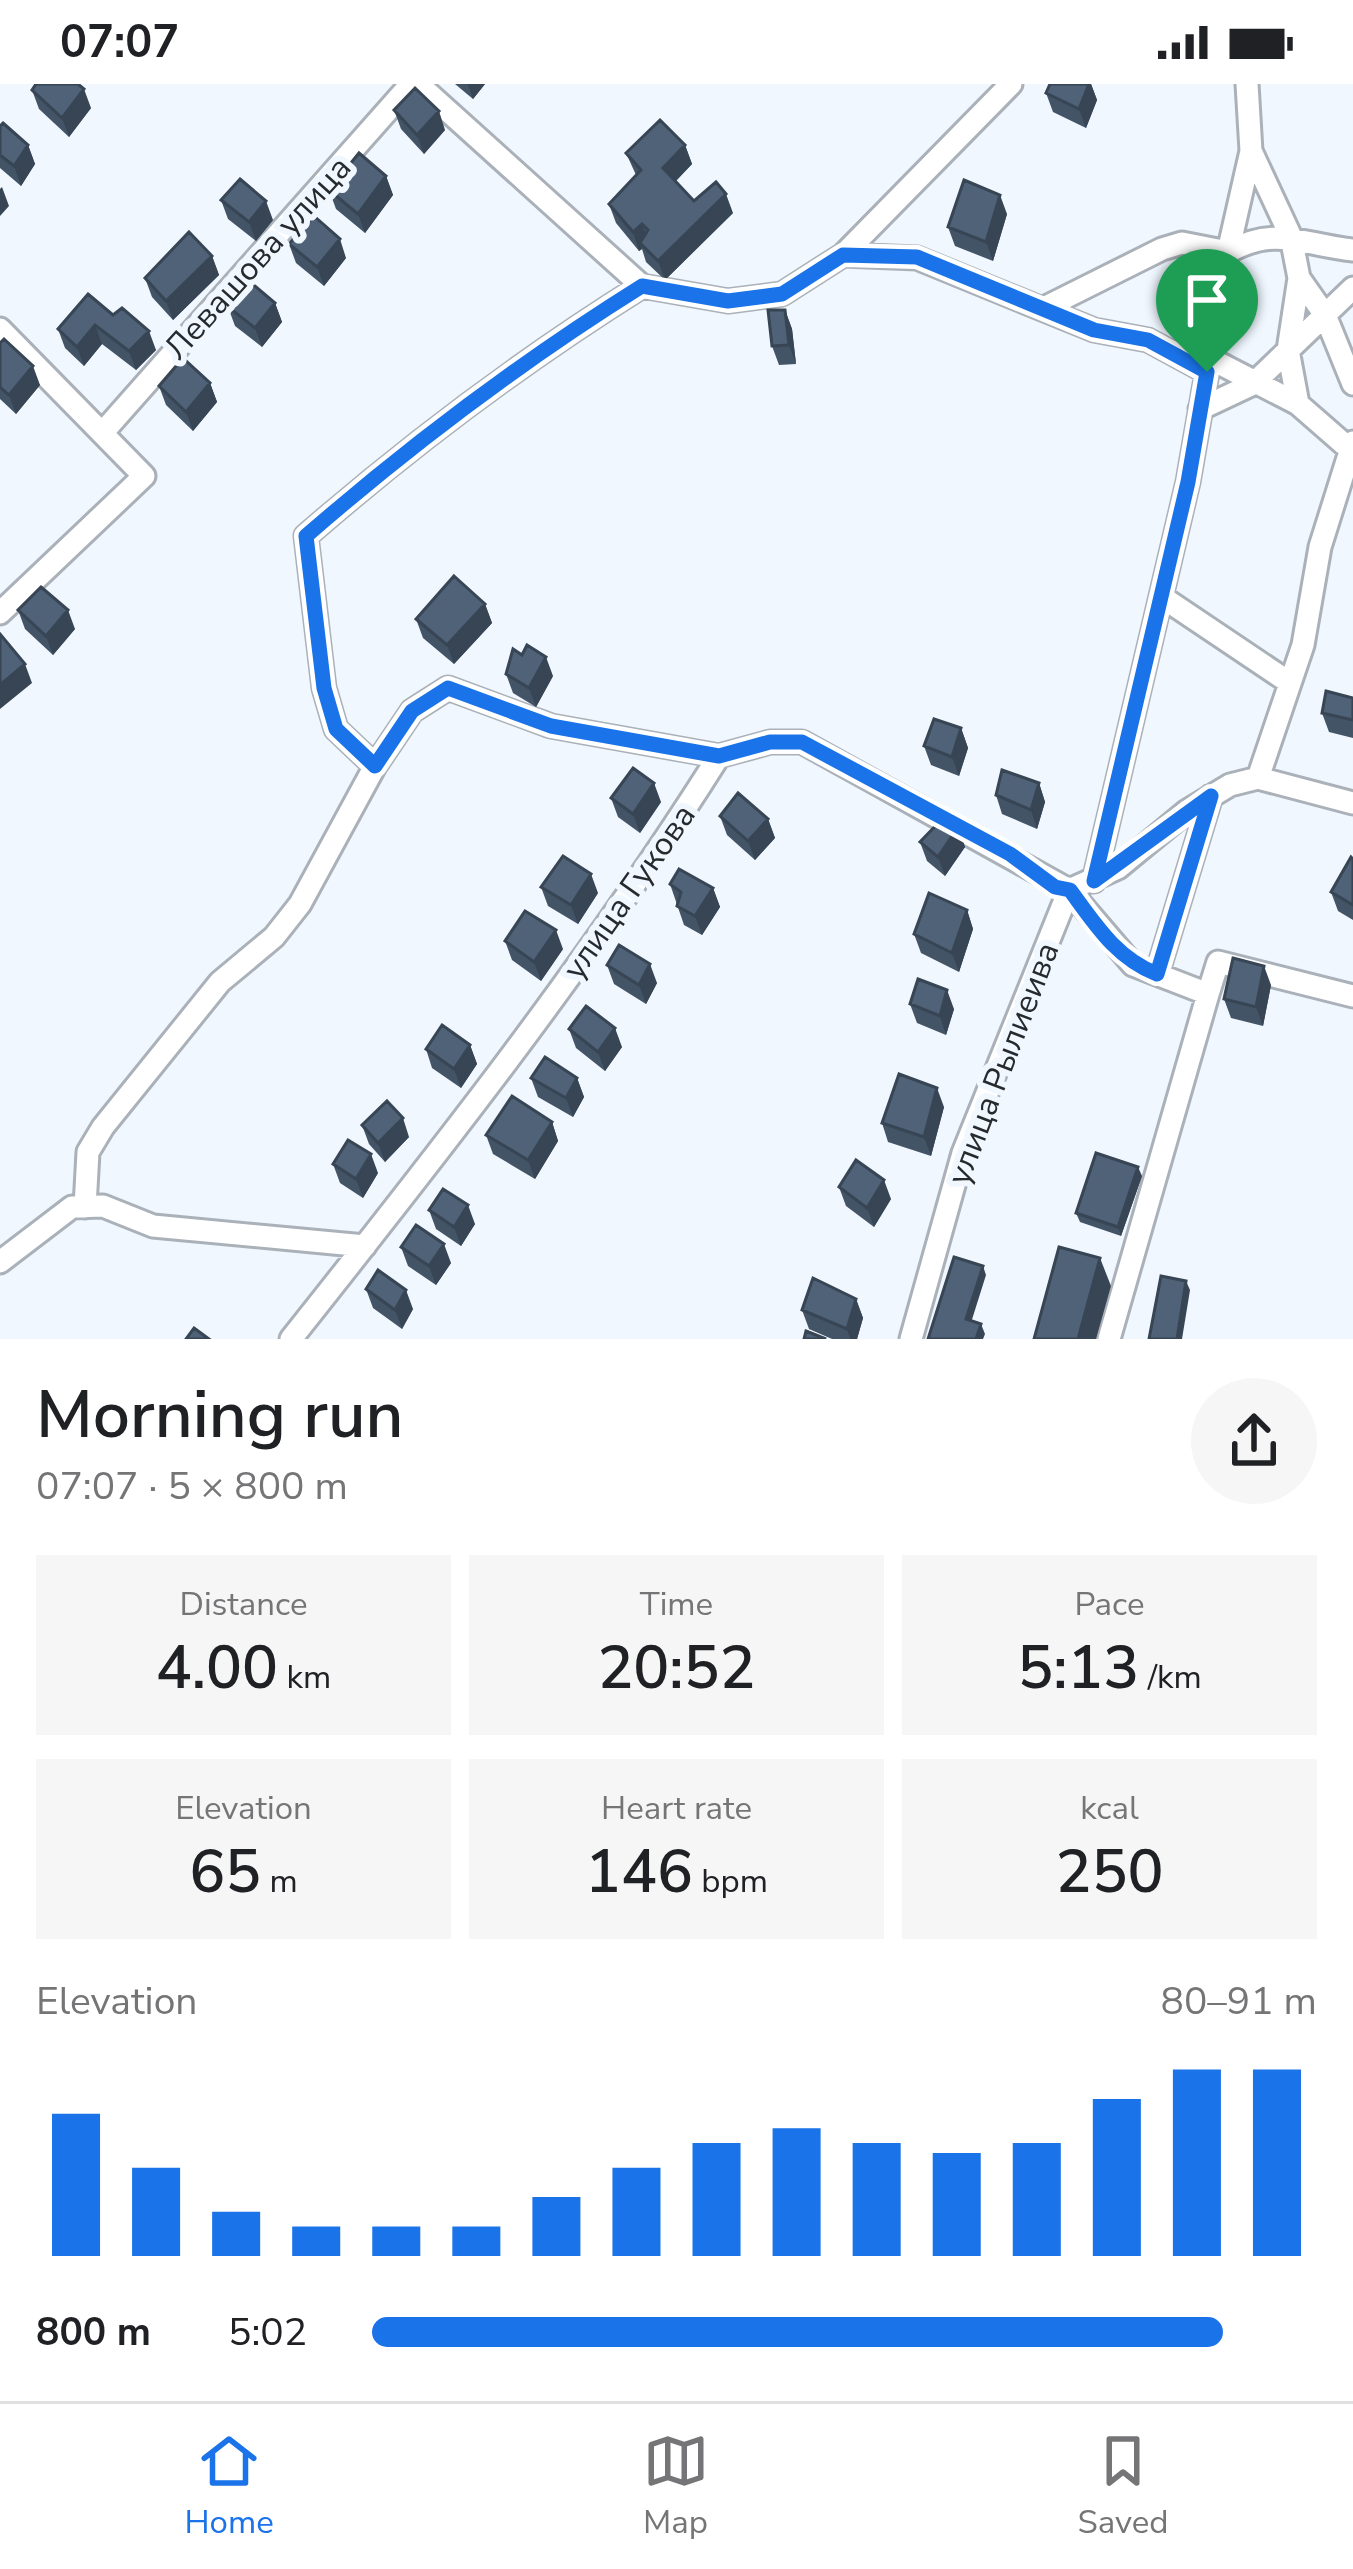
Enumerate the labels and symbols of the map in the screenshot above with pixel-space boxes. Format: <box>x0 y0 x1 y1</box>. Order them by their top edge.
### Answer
street label: Левашова улица <box>155 146 362 370</box>
pin <box>1156 249 1258 372</box>
street label: улица Гукова <box>552 795 706 989</box>
street label: улица Рылиеива <box>936 936 1070 1191</box>

